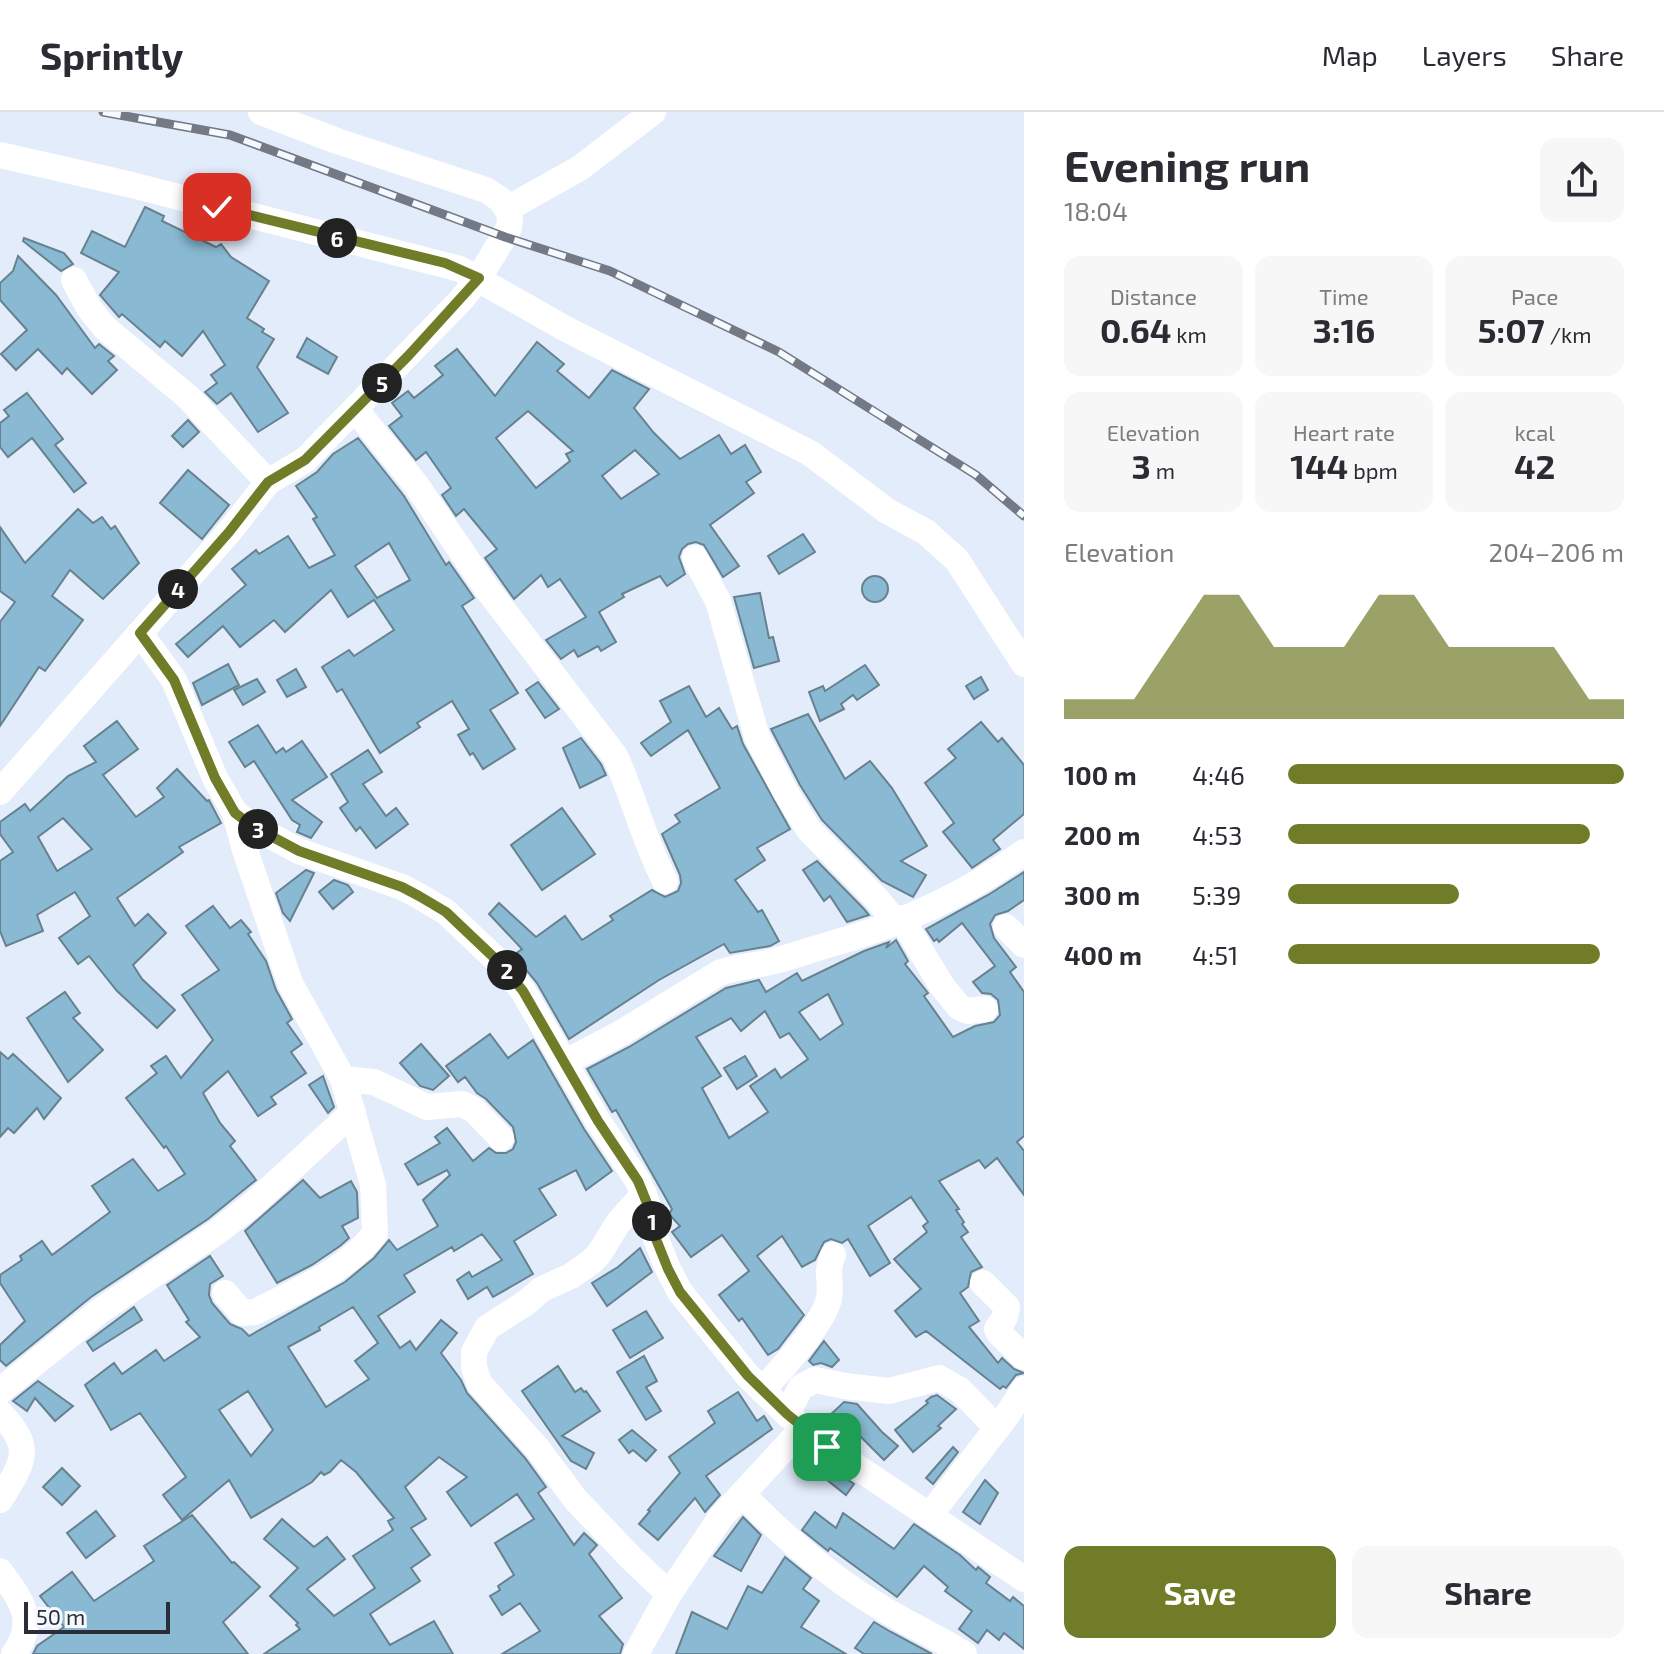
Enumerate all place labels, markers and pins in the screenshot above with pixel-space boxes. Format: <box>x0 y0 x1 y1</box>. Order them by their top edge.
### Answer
pin <box>183 173 251 241</box>
pin: 6 <box>317 218 357 258</box>
pin: 5 <box>362 363 402 403</box>
pin: 4 <box>158 569 198 609</box>
pin: 3 <box>238 809 278 849</box>
pin: 2 <box>487 950 527 990</box>
pin: 1 <box>632 1201 672 1241</box>
pin <box>793 1413 861 1481</box>

